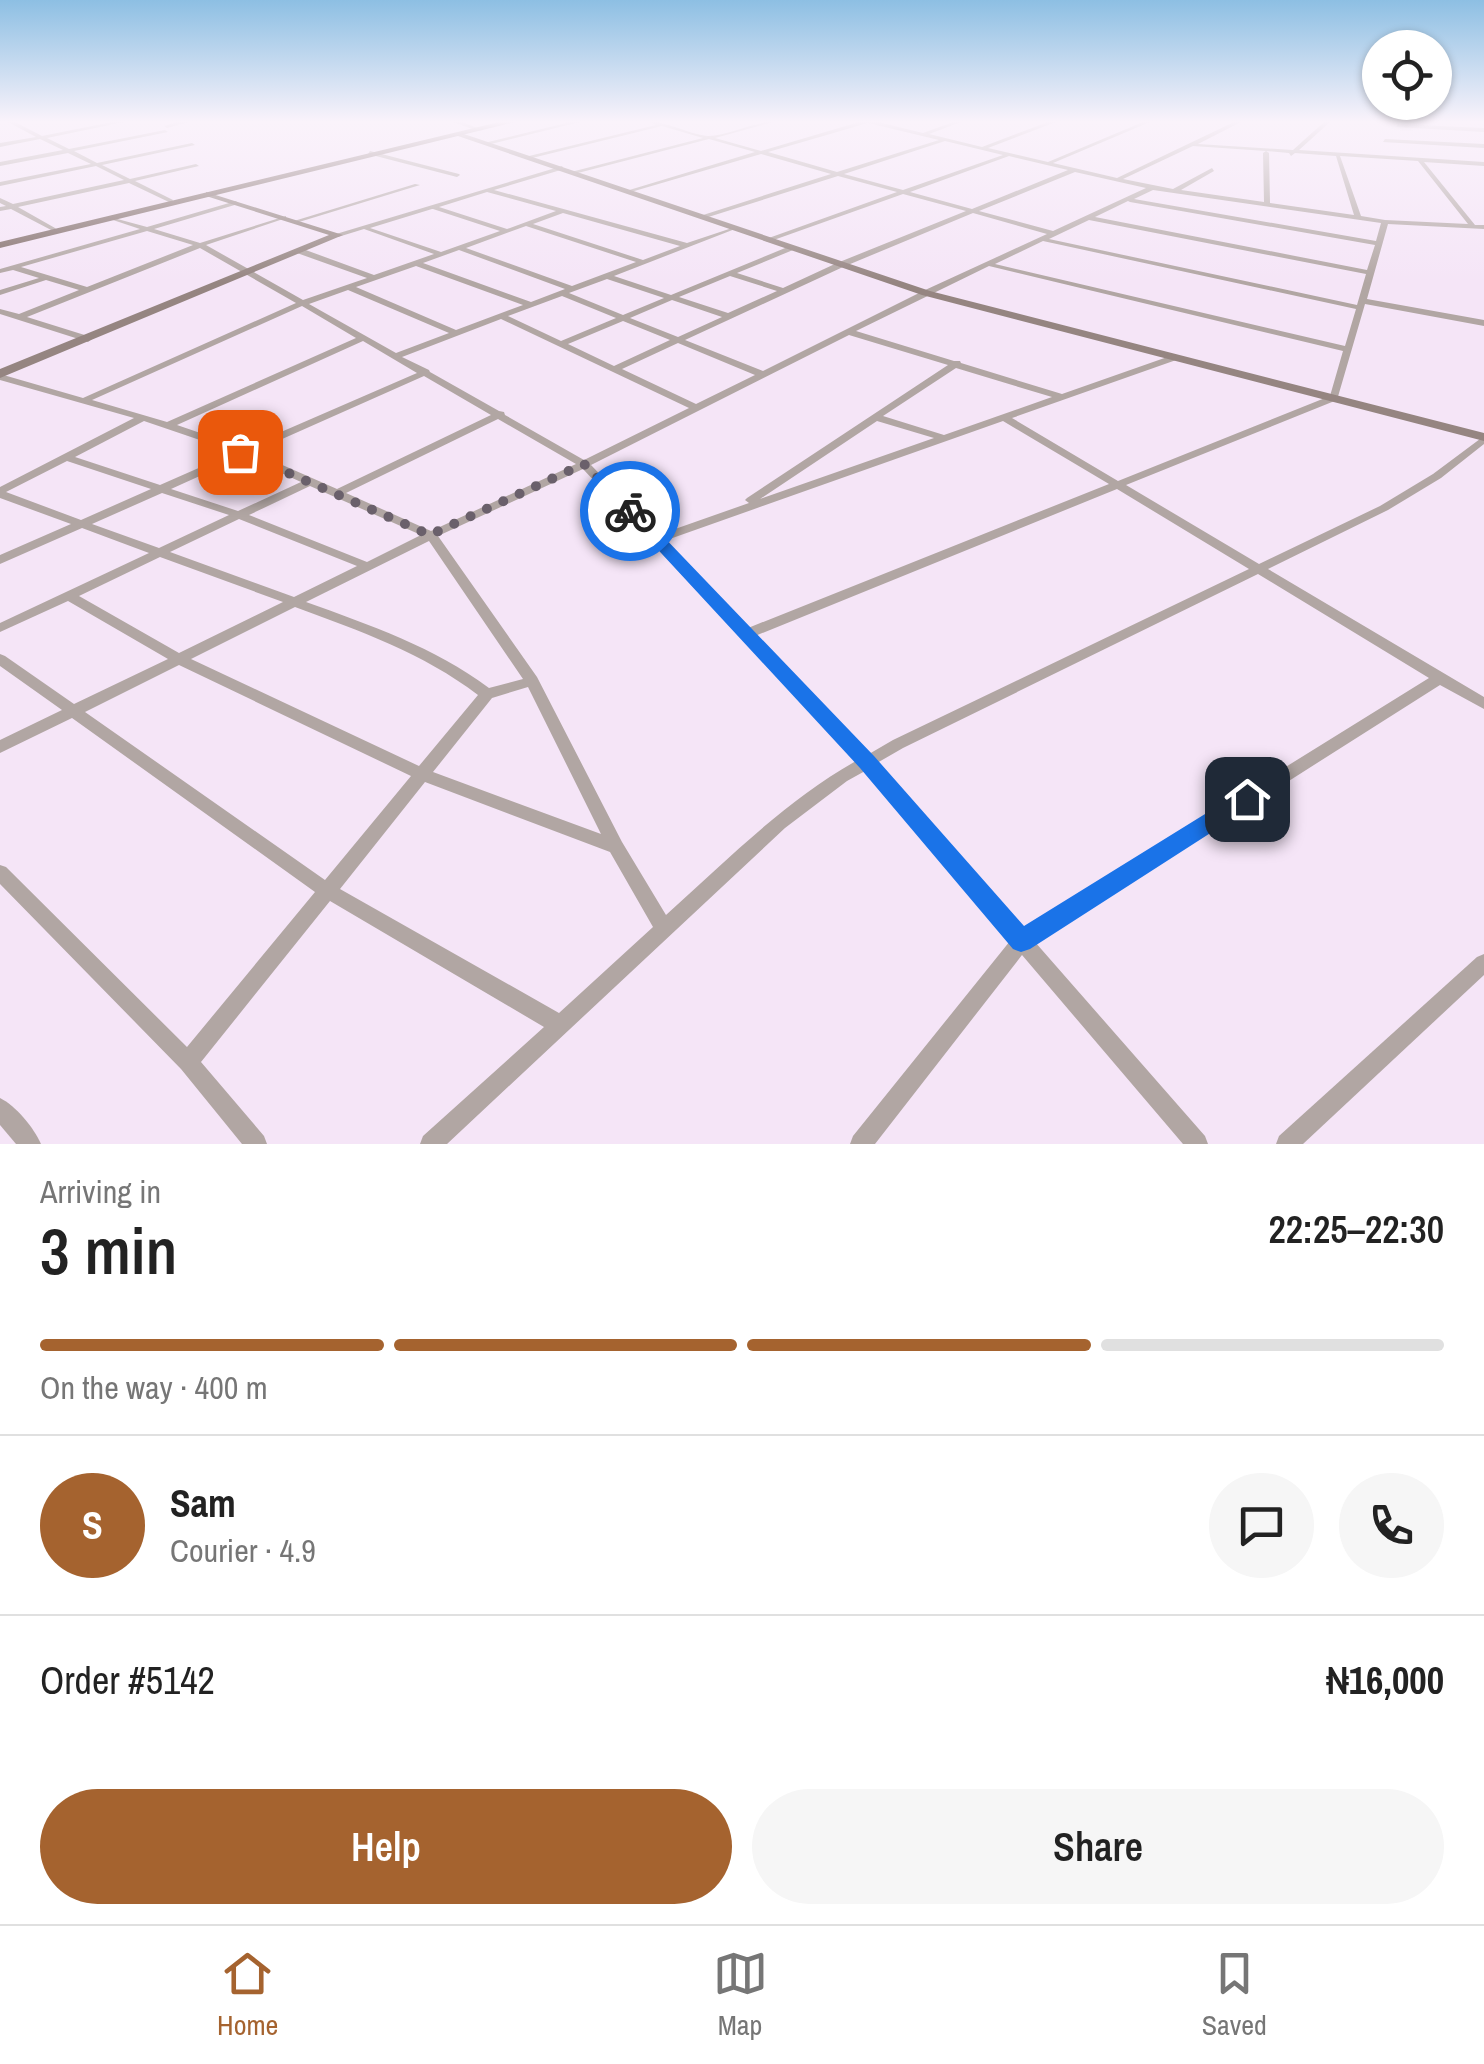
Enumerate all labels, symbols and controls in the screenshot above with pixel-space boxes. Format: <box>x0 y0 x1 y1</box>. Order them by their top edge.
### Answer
map controls <box>1362 30 1452 120</box>
button: locate <box>1362 30 1452 120</box>
pin <box>198 410 283 495</box>
icon: bag <box>213 425 268 480</box>
courier <box>580 461 680 561</box>
icon: bike <box>603 484 658 539</box>
pin <box>1205 757 1290 842</box>
icon: home <box>1220 772 1275 827</box>
text: Arriving in <box>40 1170 161 1213</box>
text: 22:25–22:30 <box>1268 1204 1444 1255</box>
text: 3 min <box>40 1207 177 1294</box>
text: On the way · 400 m <box>40 1366 268 1409</box>
button: chat <box>1209 1473 1314 1578</box>
button: phone <box>1339 1473 1444 1578</box>
text: Sam <box>170 1478 236 1529</box>
text: S <box>82 1500 103 1551</box>
text: Courier · 4.9 <box>170 1529 316 1572</box>
text: Order #5142 <box>40 1655 215 1706</box>
text: ₦16,000 <box>1326 1655 1444 1706</box>
button: Help <box>40 1789 732 1904</box>
button: Share <box>752 1789 1444 1904</box>
tab: Home <box>217 1946 278 2044</box>
tab: Map <box>713 1946 768 2044</box>
tab: Saved <box>1202 1946 1267 2044</box>

